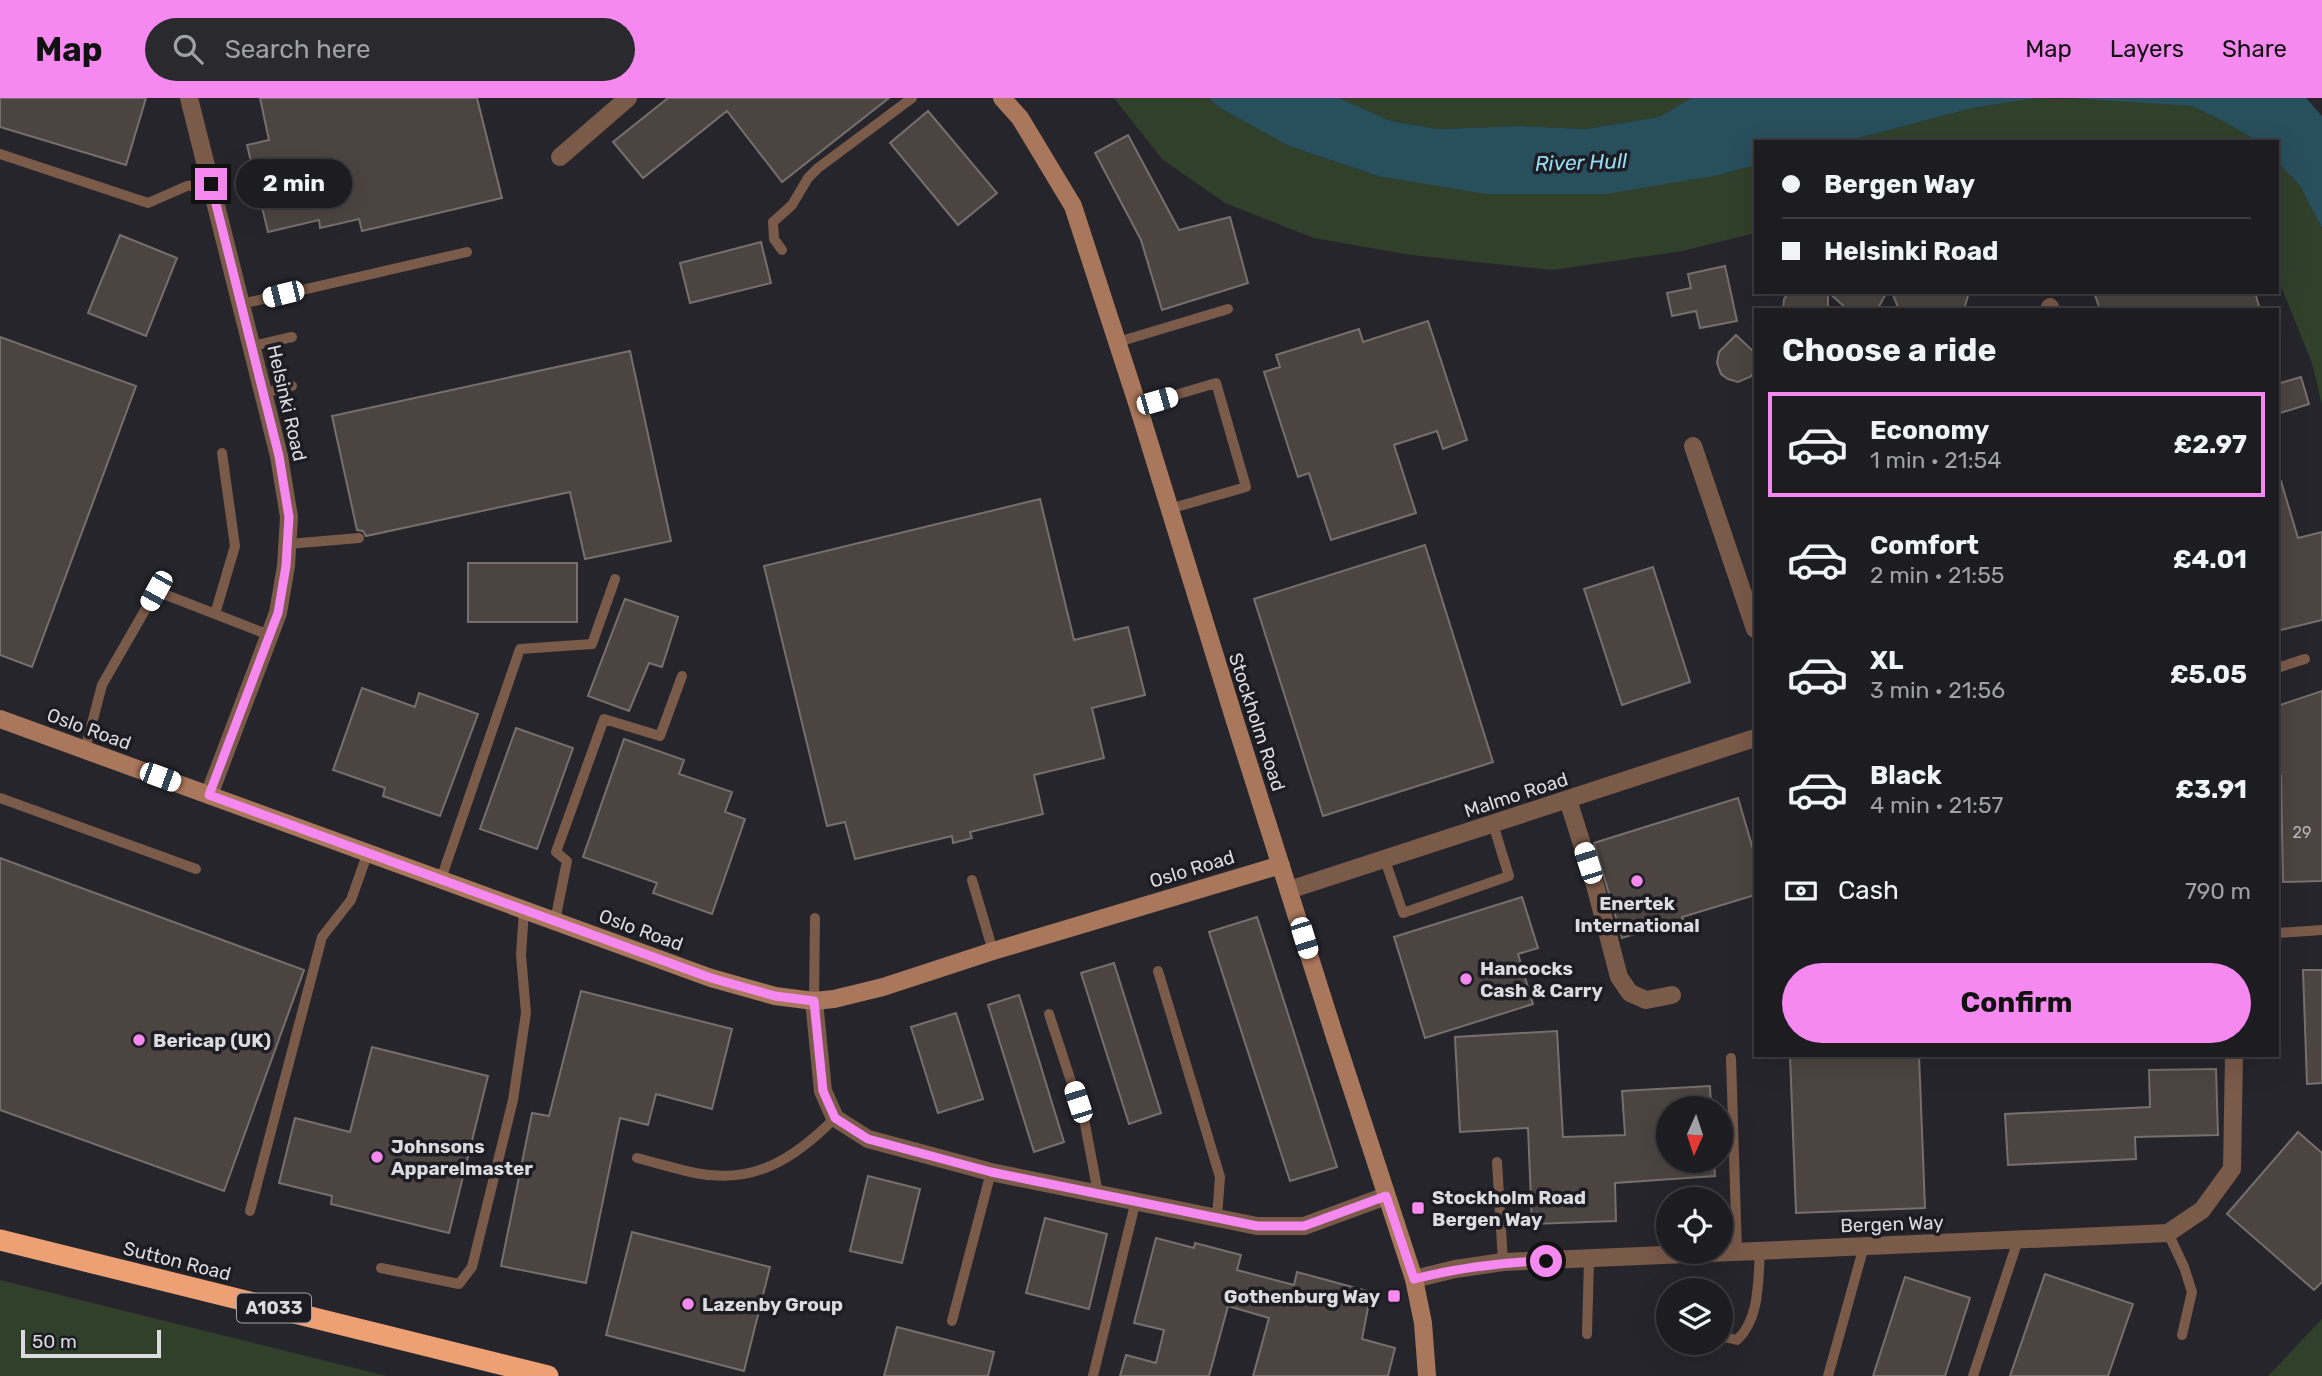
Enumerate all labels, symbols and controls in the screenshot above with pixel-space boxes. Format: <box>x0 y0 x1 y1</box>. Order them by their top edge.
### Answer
search box <box>145 18 635 81</box>
text: Map <box>35 30 103 69</box>
icon: search <box>169 30 207 68</box>
text: Search here <box>225 34 370 65</box>
text: Map <box>2025 35 2072 63</box>
text: Layers <box>2110 35 2184 63</box>
text: Share <box>2222 35 2287 63</box>
water label: River Hull <box>1534 148 1629 176</box>
callout: 2 min <box>235 160 351 208</box>
route end <box>195 168 227 200</box>
text: 2 min <box>263 169 325 197</box>
text: Bergen Way <box>1824 169 1975 200</box>
text: Helsinki Road <box>1824 236 1998 267</box>
car <box>261 279 306 309</box>
text: Choose a ride <box>1782 331 1996 369</box>
street label: Helsinki Road <box>262 343 312 463</box>
car <box>1134 385 1181 417</box>
icon: car <box>1786 413 1849 476</box>
text: Economy <box>1870 415 1989 446</box>
text: £2.97 <box>2173 429 2247 460</box>
text: 1 min · 21:54 <box>1870 446 2001 474</box>
icon: car <box>1786 528 1849 591</box>
text: Comfort <box>1870 530 1979 561</box>
text: £4.01 <box>2173 544 2247 575</box>
text: 2 min · 21:55 <box>1870 561 2005 589</box>
car <box>137 568 176 614</box>
icon: car <box>1786 643 1849 706</box>
text: XL <box>1870 645 1903 676</box>
street label: Stockholm Road <box>1224 650 1290 794</box>
text: £5.05 <box>2170 659 2247 690</box>
text: 3 min · 21:56 <box>1870 676 2005 704</box>
street label: Oslo Road <box>44 703 134 755</box>
icon: car <box>1786 758 1849 821</box>
car <box>137 760 184 794</box>
text: Black <box>1870 760 1942 791</box>
street label: Malmo Road <box>1461 767 1571 823</box>
text: £3.91 <box>2175 774 2247 805</box>
text: 4 min · 21:57 <box>1870 791 2003 819</box>
house number: 29 <box>2293 823 2311 842</box>
car <box>1572 840 1605 886</box>
street label: Oslo Road <box>1147 845 1237 893</box>
icon: cash <box>1782 872 1820 910</box>
marker: Enertek International <box>1629 873 1645 889</box>
text: Cash <box>1838 875 1899 906</box>
text: 790 m <box>2185 877 2251 905</box>
place label: Enertek International <box>1574 892 1700 937</box>
street label: Oslo Road <box>596 904 686 956</box>
car <box>1288 915 1321 961</box>
place label: Hancocks Cash & Carry <box>1480 957 1603 1002</box>
button: Confirm <box>1782 963 2251 1043</box>
marker: Hancocks Cash & Carry <box>1458 971 1474 987</box>
place label: Bericap (UK) <box>153 1029 271 1052</box>
marker: Bericap (UK) <box>131 1032 147 1048</box>
car <box>1062 1079 1095 1125</box>
north arrow <box>1656 1096 1732 1172</box>
map controls <box>1656 1096 1733 1355</box>
place label: Johnsons Apparelmaster <box>391 1135 533 1180</box>
marker: Johnsons Apparelmaster <box>369 1149 385 1165</box>
place label: Stockholm Road Bergen Way <box>1432 1186 1586 1231</box>
button: locate <box>1656 1187 1733 1264</box>
marker: Stockholm Road Bergen Way <box>1410 1200 1426 1216</box>
street label: Bergen Way <box>1840 1211 1944 1237</box>
street label: Sutton Road <box>121 1237 233 1285</box>
route start <box>1530 1245 1562 1277</box>
button: layers <box>1656 1278 1733 1355</box>
place label: Gothenburg Way <box>1224 1285 1381 1308</box>
marker: Gothenburg Way <box>1386 1288 1402 1304</box>
place label: Lazenby Group <box>702 1293 843 1316</box>
road number: A1033 <box>237 1294 311 1322</box>
marker: Lazenby Group <box>680 1296 696 1312</box>
scale bar <box>21 1327 161 1359</box>
text: 50 m <box>32 1330 77 1353</box>

